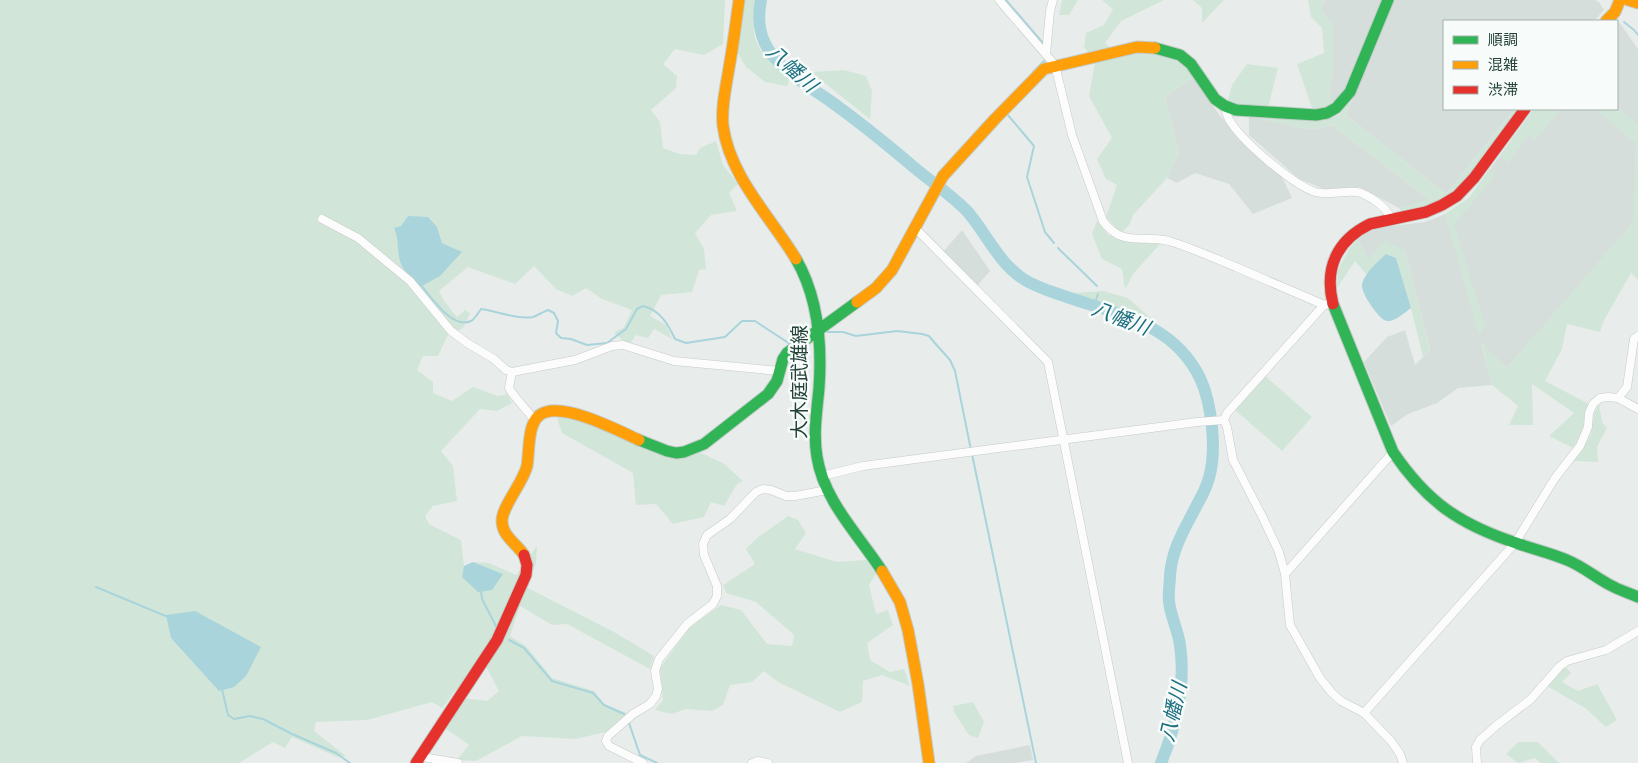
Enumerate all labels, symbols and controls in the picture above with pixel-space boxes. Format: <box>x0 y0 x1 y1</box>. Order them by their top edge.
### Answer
legend <box>1443 20 1618 110</box>
text: 順調 <box>1488 31 1518 49</box>
water label: 八幡川 <box>761 39 824 99</box>
text: 混雑 <box>1488 56 1518 74</box>
text: 渋滞 <box>1488 81 1518 99</box>
water label: 八幡川 <box>1088 296 1155 342</box>
street label: 大木庭武雄線 <box>788 325 812 439</box>
water label: 八幡川 <box>1155 678 1193 744</box>

